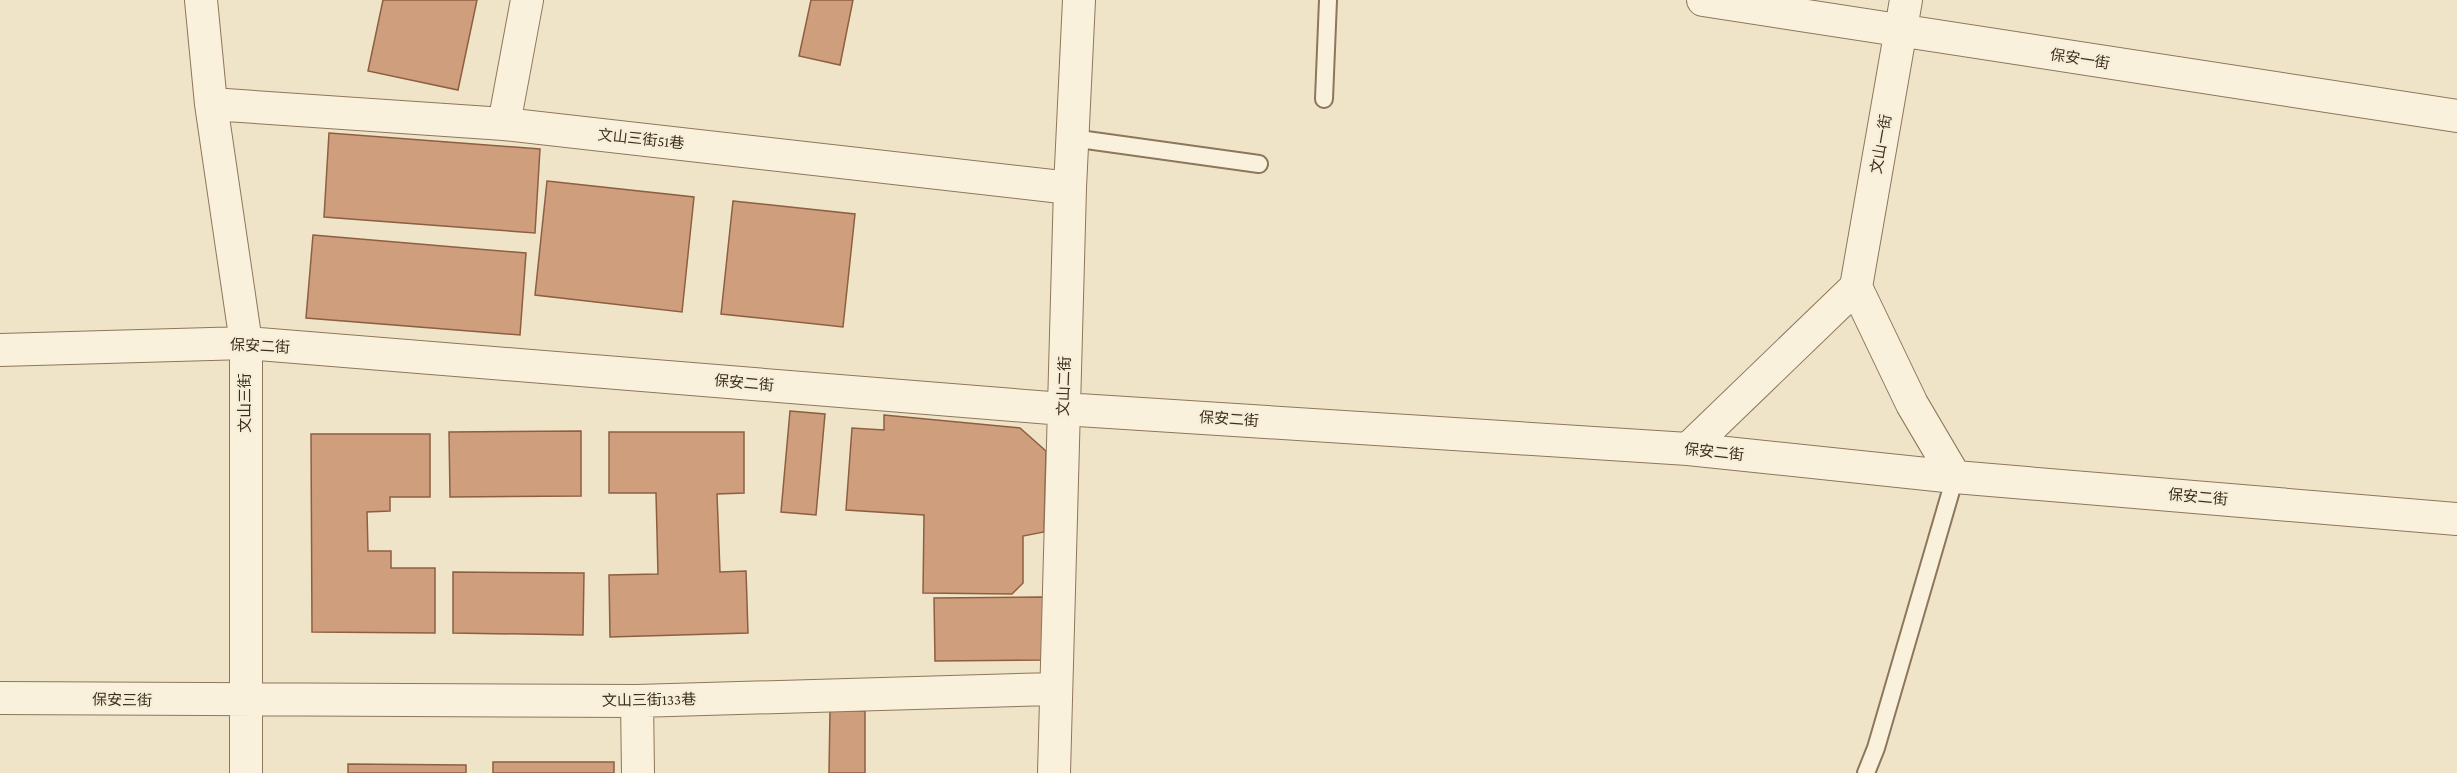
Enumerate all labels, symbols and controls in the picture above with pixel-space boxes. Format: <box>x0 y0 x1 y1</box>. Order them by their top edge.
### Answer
street label: 保安一街 <box>2049 46 2111 72</box>
street label: 文山一街 <box>1868 113 1894 175</box>
street label: 文山三街51巷 <box>597 126 685 152</box>
street label: 保安二街 <box>230 336 290 356</box>
street label: 文山二街 <box>1055 356 1073 416</box>
street label: 保安二街 <box>713 372 775 394</box>
street label: 文山三街 <box>237 373 253 433</box>
street label: 保安二街 <box>1199 409 1259 429</box>
street label: 保安二街 <box>1683 441 1745 463</box>
street label: 保安二街 <box>2167 486 2229 508</box>
street label: 保安三街 <box>92 691 152 709</box>
street label: 文山三街133巷 <box>602 691 696 709</box>

